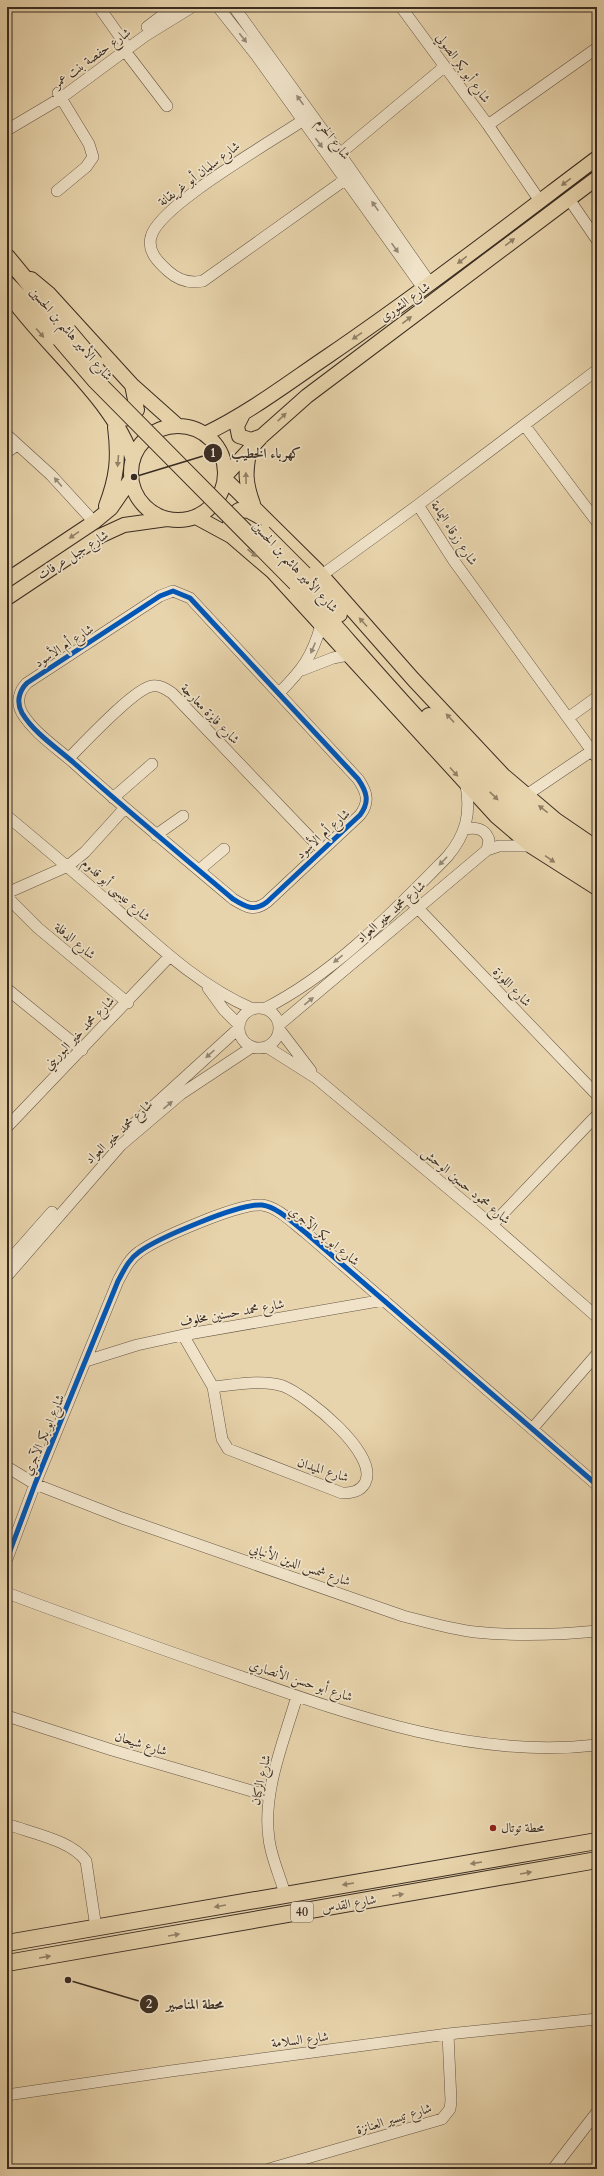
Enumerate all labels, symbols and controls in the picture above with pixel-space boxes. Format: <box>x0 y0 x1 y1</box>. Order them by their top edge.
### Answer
street label: شارع حفصة بنت عمر <box>48 24 136 95</box>
street label: شارع أبو بكر الصولي <box>430 29 494 108</box>
one-way arrow <box>238 32 247 43</box>
one-way arrow <box>296 95 304 105</box>
street label: شارع الحرم <box>310 115 354 165</box>
street label: شارع سلمان أبو غريقانة <box>154 137 245 212</box>
one-way arrow <box>315 137 323 148</box>
one-way arrow <box>560 177 571 186</box>
one-way arrow <box>371 200 379 211</box>
one-way arrow <box>505 238 516 246</box>
one-way arrow <box>391 243 399 254</box>
one-way arrow <box>456 255 467 264</box>
street label: شارع الشورى <box>376 278 435 328</box>
street label: شارع الأمير هاشم بن الحسين <box>22 283 117 387</box>
one-way arrow <box>401 316 412 324</box>
one-way arrow <box>35 328 44 339</box>
one-way arrow <box>351 332 362 340</box>
one-way arrow <box>277 412 287 422</box>
callout: كهرباء الخطيب <box>203 440 309 466</box>
text: كهرباء الخطيب <box>231 444 301 463</box>
text: 1 <box>210 445 216 461</box>
one-way arrow <box>114 455 121 467</box>
one-way arrow <box>243 471 249 484</box>
one-way arrow <box>54 478 63 487</box>
street label: شارع زرقاء اليمامة <box>425 497 482 570</box>
street label: شارع الأمير هاشم بن الحسين <box>245 518 342 619</box>
street label: شارع جبل عرفات <box>34 526 113 586</box>
one-way arrow <box>68 531 79 539</box>
one-way arrow <box>246 549 257 558</box>
one-way arrow <box>359 616 368 627</box>
street label: شارع أم الأسود <box>31 620 98 674</box>
one-way arrow <box>310 643 316 654</box>
street label: شارع فايزة معارجة <box>175 680 244 750</box>
one-way arrow <box>446 714 455 723</box>
one-way arrow <box>449 767 459 777</box>
one-way arrow <box>489 791 499 801</box>
street label: شارع أم الأسود <box>292 805 355 865</box>
one-way arrow <box>537 805 548 814</box>
street label: شارع عيسى أبو قدوم <box>76 854 154 927</box>
one-way arrow <box>545 855 555 863</box>
one-way arrow <box>439 856 448 866</box>
street label: شارع محمد خير العواد <box>352 877 431 949</box>
street label: شارع الدفلة <box>49 918 99 965</box>
one-way arrow <box>333 954 344 963</box>
street label: شارع اللوزة <box>487 963 535 1012</box>
street label: شارع محمد خير البوريني <box>39 992 120 1075</box>
one-way arrow <box>304 996 315 1005</box>
one-way arrow <box>205 1050 215 1059</box>
street label: شارع محمد خير العواد <box>81 1096 158 1170</box>
one-way arrow <box>162 1100 173 1109</box>
street label: شارع محمود حسين الوحش <box>416 1144 514 1230</box>
street label: شارع ابو بكر الآجري <box>284 1202 363 1272</box>
street label: شارع محمد حسنين مخلوف <box>178 1295 286 1333</box>
street label: شارع ابو بكر الآجري <box>19 1392 71 1479</box>
street label: شارع الميدان <box>294 1453 351 1489</box>
street label: شارع شمس الدين الأنبابي <box>246 1539 353 1593</box>
street label: شارع أبو حسن الأنصاري <box>246 1656 355 1708</box>
street label: شارع شيحان <box>112 1728 169 1762</box>
street label: شارع الركبان <box>246 1753 277 1808</box>
place label: محطة توتال <box>501 1819 545 1837</box>
marker: محطة توتال <box>488 1823 498 1833</box>
one-way arrow <box>470 1860 482 1866</box>
one-way arrow <box>520 1869 532 1875</box>
one-way arrow <box>342 1881 354 1887</box>
street label: شارع القدس <box>320 1890 378 1920</box>
one-way arrow <box>392 1892 404 1898</box>
road number: 40 <box>291 1902 313 1922</box>
one-way arrow <box>213 1903 226 1909</box>
one-way arrow <box>167 1931 180 1937</box>
one-way arrow <box>39 1953 52 1959</box>
callout: محطة المناصير <box>139 1991 232 2017</box>
text: محطة المناصير <box>164 1995 224 2014</box>
text: 2 <box>146 1996 152 2012</box>
street label: شارع السلامة <box>270 2028 330 2054</box>
street label: شارع تيسير العنانزة <box>354 2099 435 2141</box>

